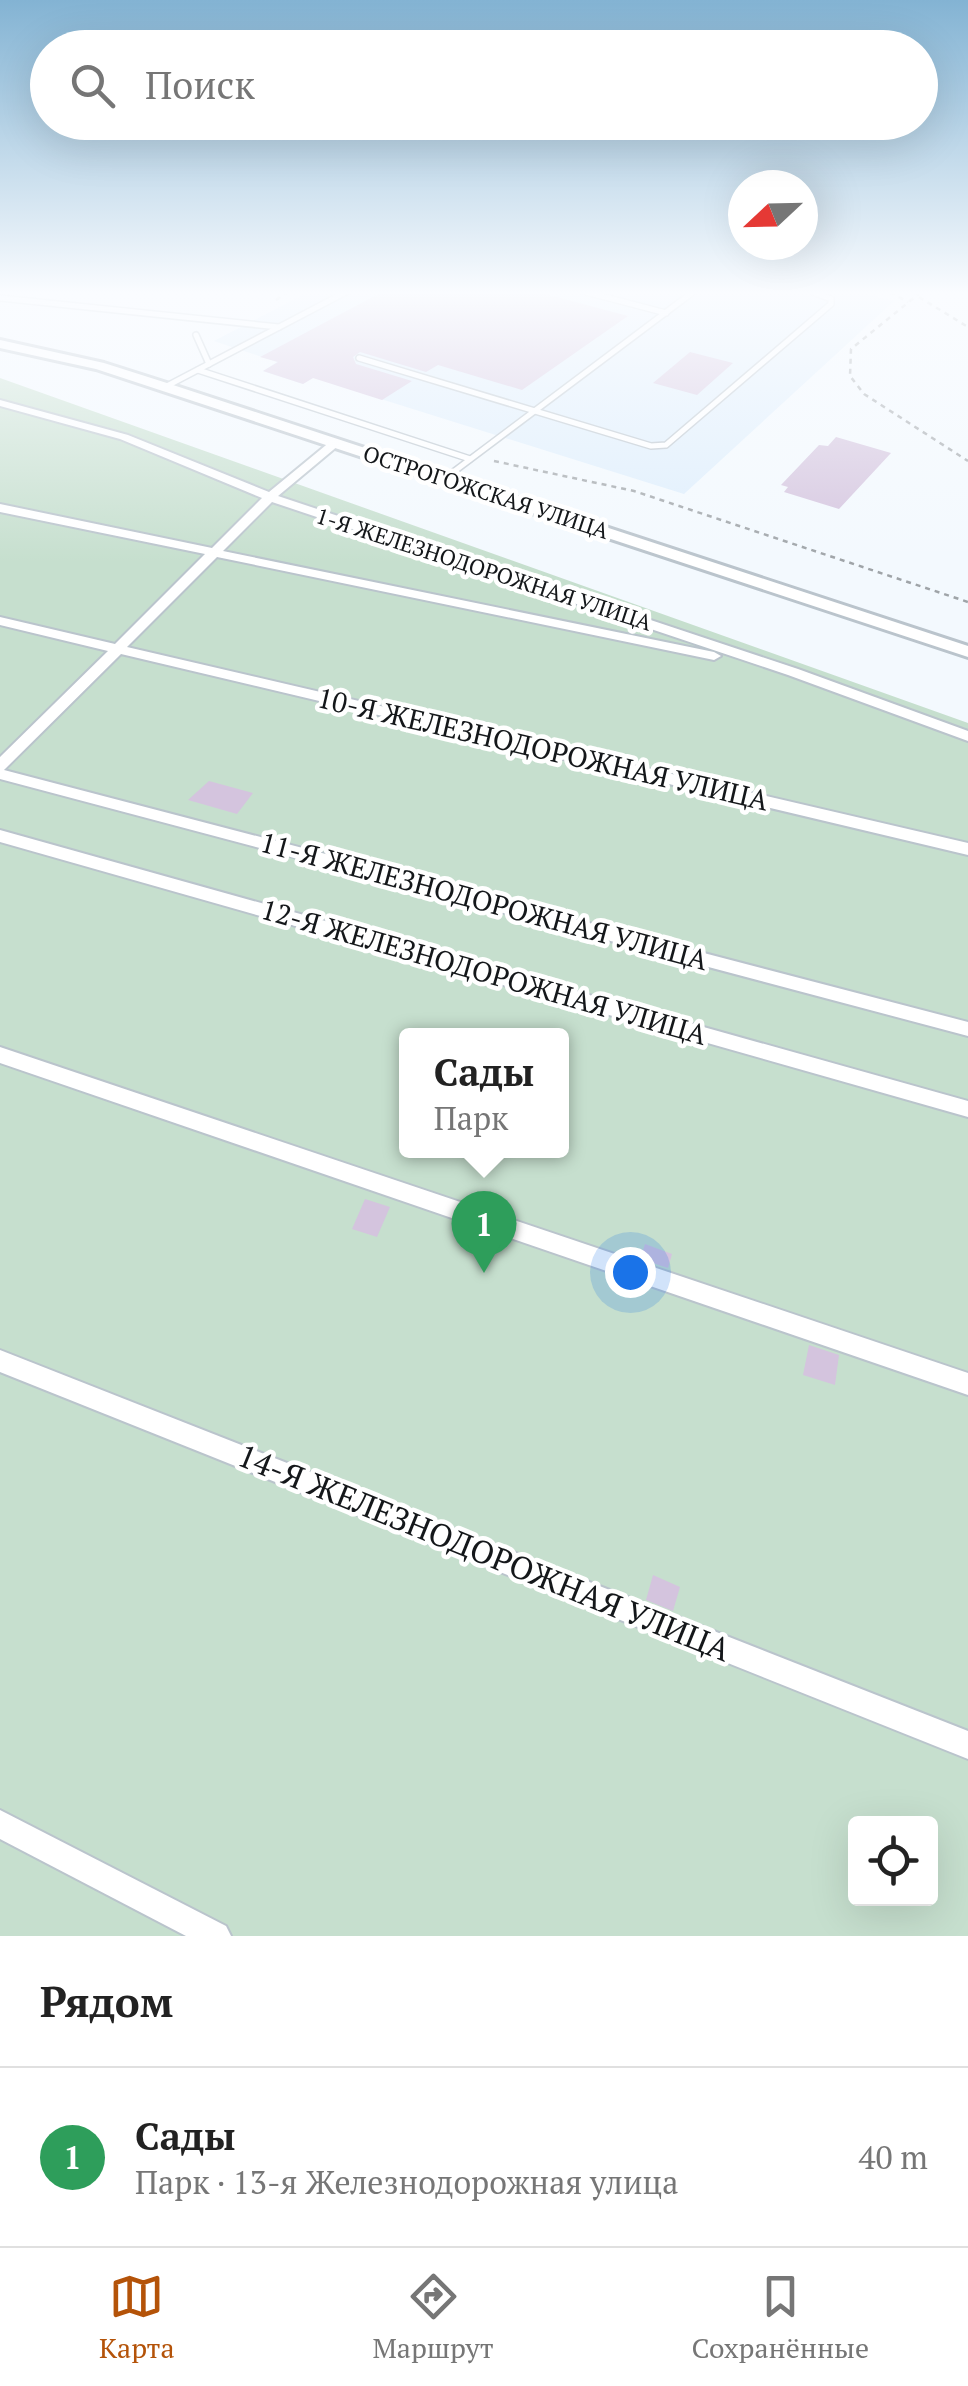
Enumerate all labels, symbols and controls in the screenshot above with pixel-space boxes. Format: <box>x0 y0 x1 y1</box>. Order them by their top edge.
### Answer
search box <box>30 30 938 140</box>
icon: search <box>65 58 120 113</box>
text: Поиск <box>145 60 255 110</box>
north arrow <box>728 170 818 260</box>
street label: ОСТРОГОЖСКАЯ УЛИЦА <box>360 438 614 545</box>
street label: 1-Я ЖЕЛЕЗНОДОРОЖНАЯ УЛИЦА <box>313 500 657 637</box>
street label: 10-Я ЖЕЛЕЗНОДОРОЖНАЯ УЛИЦА <box>314 679 773 819</box>
street label: 11-Я ЖЕЛЕЗНОДОРОЖНАЯ УЛИЦА <box>256 823 713 978</box>
street label: 12-Я ЖЕЛЕЗНОДОРОЖНАЯ УЛИЦА <box>257 890 712 1053</box>
popup <box>399 1028 569 1158</box>
text: Сады <box>434 1047 534 1097</box>
text: Парк <box>434 1097 508 1139</box>
pin: 1 <box>452 1190 516 1273</box>
your location <box>605 1247 656 1298</box>
street label: 14-Я ЖЕЛЕЗНОДОРОЖНАЯ УЛИЦА <box>232 1434 737 1670</box>
map controls <box>848 1816 938 1906</box>
button: locate <box>848 1816 938 1906</box>
text: Рядом <box>40 1973 173 2029</box>
text: Сады <box>135 2111 235 2161</box>
text: 1 <box>63 2136 82 2178</box>
text: 40 m <box>858 2136 928 2178</box>
text: Парк · 13-я Железнодорожная улица <box>135 2161 678 2203</box>
tab: Карта <box>99 2269 175 2366</box>
tab: Маршрут <box>372 2269 494 2366</box>
tab: Сохранённые <box>692 2269 869 2366</box>

